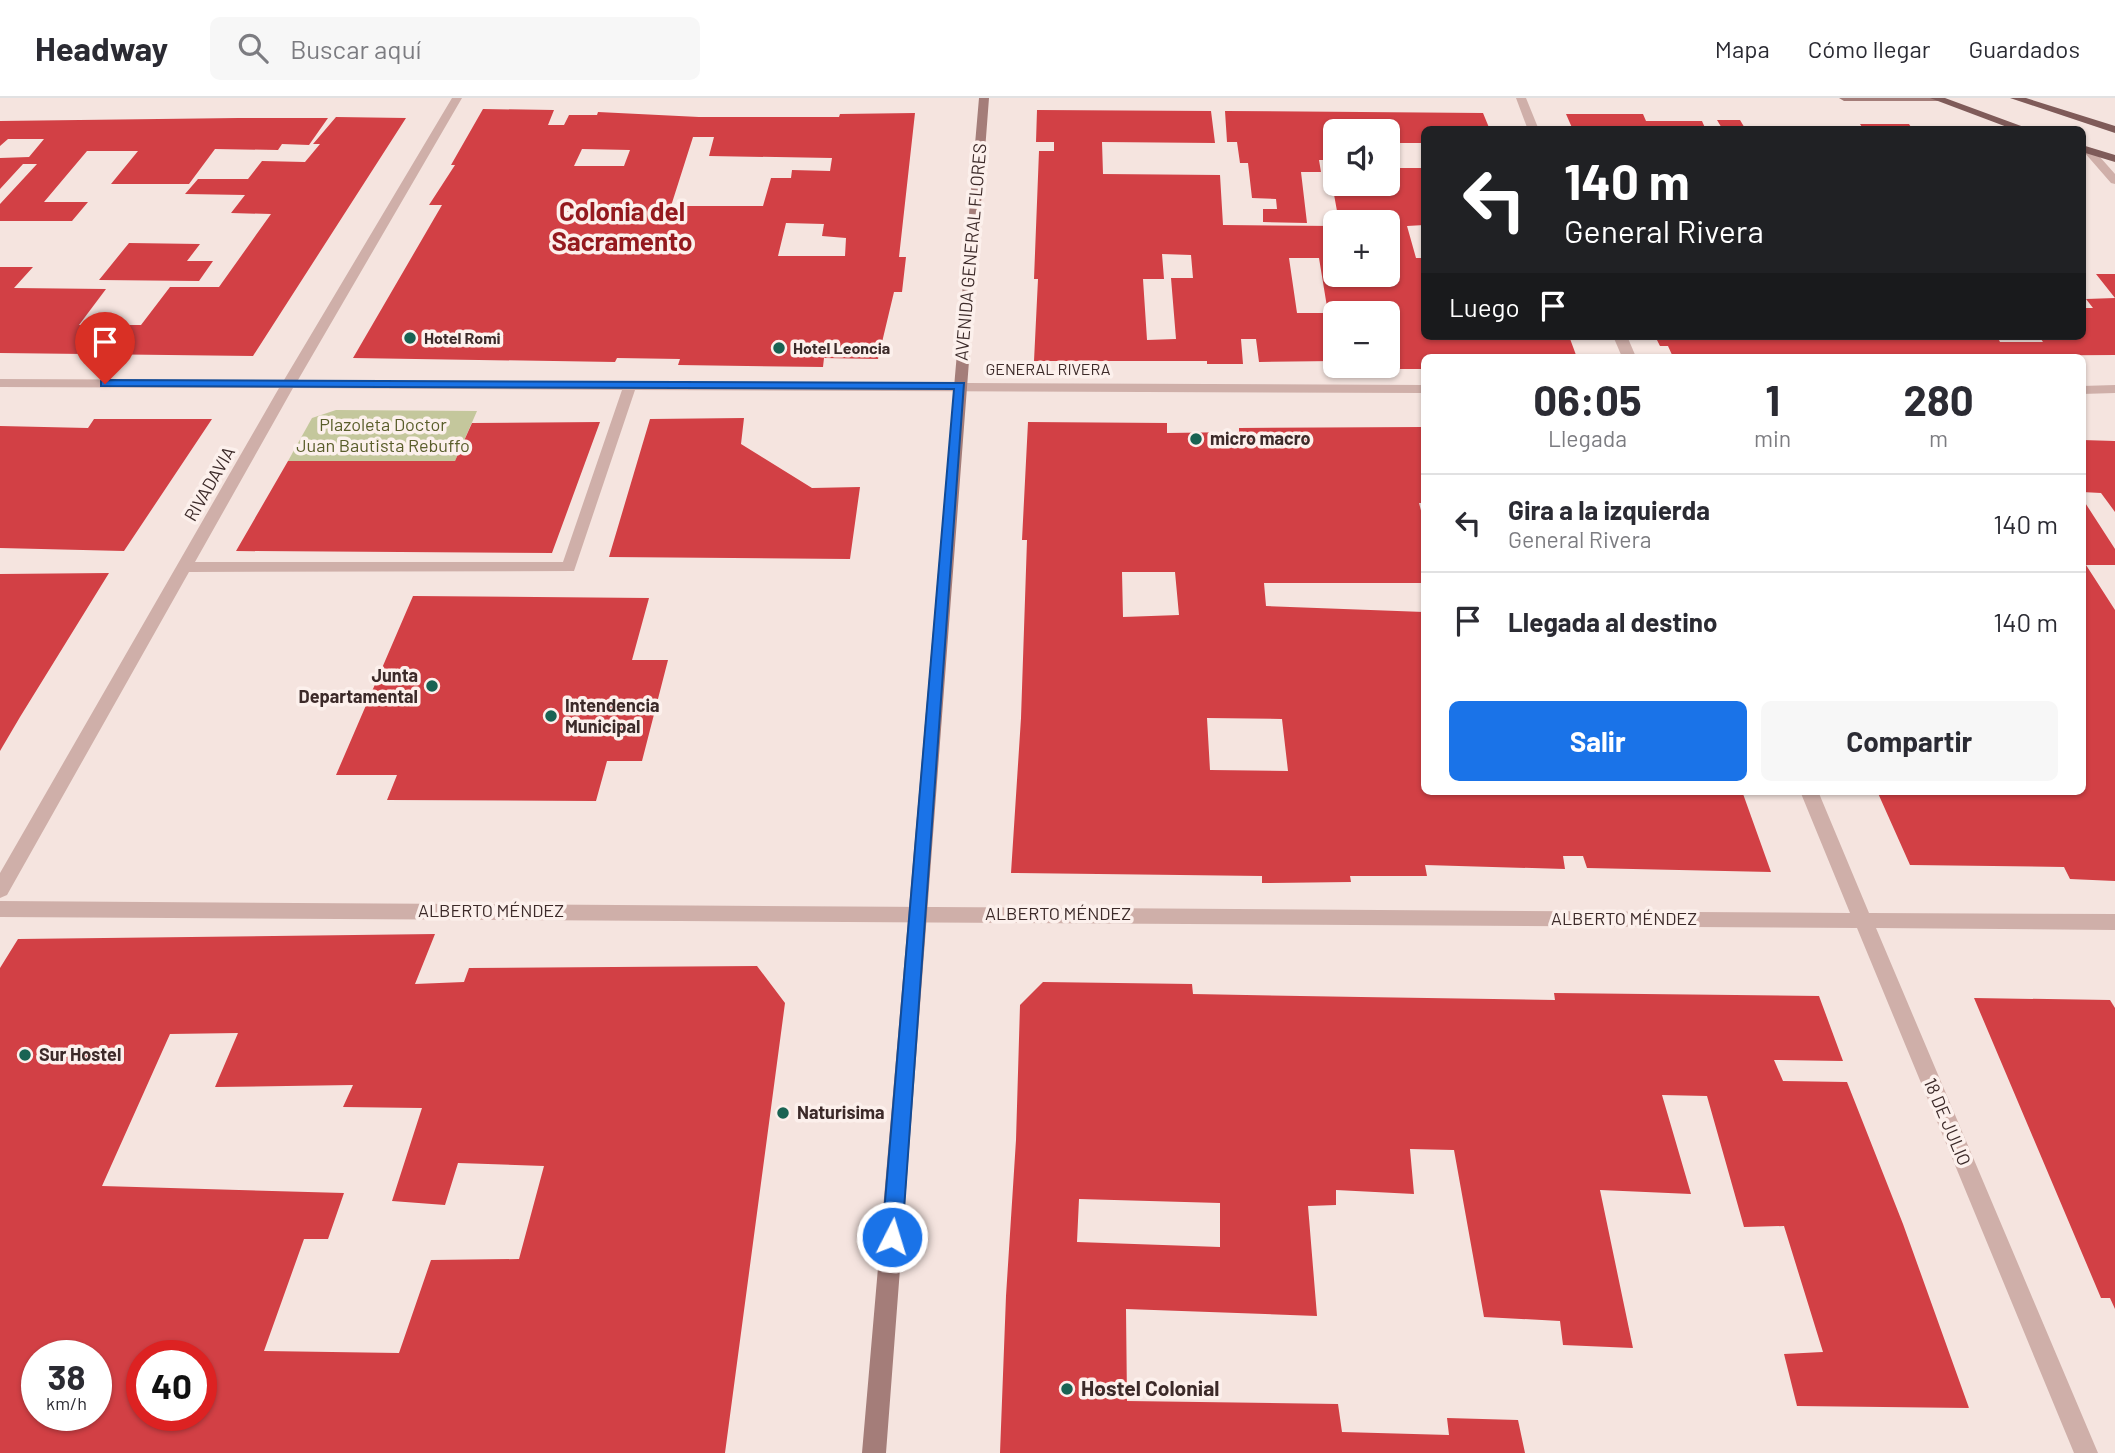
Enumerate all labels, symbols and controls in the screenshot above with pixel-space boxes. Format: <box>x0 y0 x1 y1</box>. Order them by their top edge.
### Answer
search box <box>210 17 700 80</box>
text: Headway <box>35 28 168 68</box>
icon: search <box>234 29 272 67</box>
text: Buscar aquí <box>290 33 421 64</box>
text: Mapa <box>1715 34 1770 63</box>
text: Cómo llegar <box>1808 34 1930 63</box>
text: Guardados <box>1968 34 2080 63</box>
map controls <box>1323 119 1400 378</box>
button: sound <box>1323 119 1400 196</box>
street label: AVENIDA GENERAL FLORES <box>950 142 990 362</box>
text: 140 m <box>1564 151 1690 210</box>
icon: left <box>1449 154 1540 245</box>
district label: Colonia del Sacramento <box>552 195 692 256</box>
button: + <box>1323 210 1400 287</box>
text: General Rivera <box>1564 211 1764 249</box>
icon: arrive <box>1534 287 1572 325</box>
text: Luego <box>1449 291 1520 322</box>
button: − <box>1323 301 1400 378</box>
pin <box>75 312 135 384</box>
icon: arrive <box>86 323 124 361</box>
place label: Hotel Romi <box>424 328 501 347</box>
marker: Hotel Romi <box>402 330 418 346</box>
place label: Hotel Leoncia <box>793 338 890 357</box>
marker: Hotel Leoncia <box>771 340 787 356</box>
street label: GENERAL RIVERA <box>985 359 1111 378</box>
text: 06:05 <box>1533 374 1642 424</box>
text: 1 <box>1765 374 1780 424</box>
text: 280 <box>1904 374 1974 424</box>
park label: Plazoleta Doctor Juan Bautista Rebuffo <box>296 413 470 456</box>
text: Llegada <box>1548 424 1627 452</box>
text: min <box>1754 424 1791 452</box>
text: m <box>1929 424 1948 452</box>
place label: micro macro <box>1210 427 1310 449</box>
marker: micro macro <box>1188 431 1204 447</box>
street label: RIVADAVIA <box>179 442 239 525</box>
text: Gira a la izquierda <box>1508 494 1710 525</box>
icon: left <box>1449 504 1487 542</box>
text: 140 m <box>1993 508 2058 539</box>
text: General Rivera <box>1508 525 1652 553</box>
icon: arrive <box>1449 602 1487 640</box>
text: Llegada al destino <box>1508 606 1717 637</box>
text: 140 m <box>1993 606 2058 637</box>
place label: Junta Departamental <box>299 664 418 707</box>
marker: Junta Departamental <box>424 678 440 694</box>
place label: Intendencia Municipal <box>565 694 659 737</box>
button: Salir <box>1449 701 1747 781</box>
button: Compartir <box>1761 701 2058 781</box>
marker: Intendencia Municipal <box>543 708 559 724</box>
street label: ALBERTO MÉNDEZ <box>418 899 564 921</box>
street label: ALBERTO MÉNDEZ <box>985 902 1131 924</box>
street label: ALBERTO MÉNDEZ <box>1551 907 1697 929</box>
place label: Sur Hostel <box>39 1043 121 1065</box>
marker: Sur Hostel <box>17 1047 33 1063</box>
street label: 18 DE JULIO <box>1920 1074 1976 1169</box>
place label: Naturisima <box>797 1101 885 1123</box>
marker: Naturisima <box>775 1105 791 1121</box>
position arrow <box>855 1200 929 1274</box>
speed limit sign: 40 <box>126 1340 217 1431</box>
text: 38 <box>48 1355 85 1397</box>
place label: Hostel Colonial <box>1081 1375 1219 1400</box>
marker: Hostel Colonial <box>1059 1381 1075 1397</box>
text: km/h <box>46 1392 87 1414</box>

